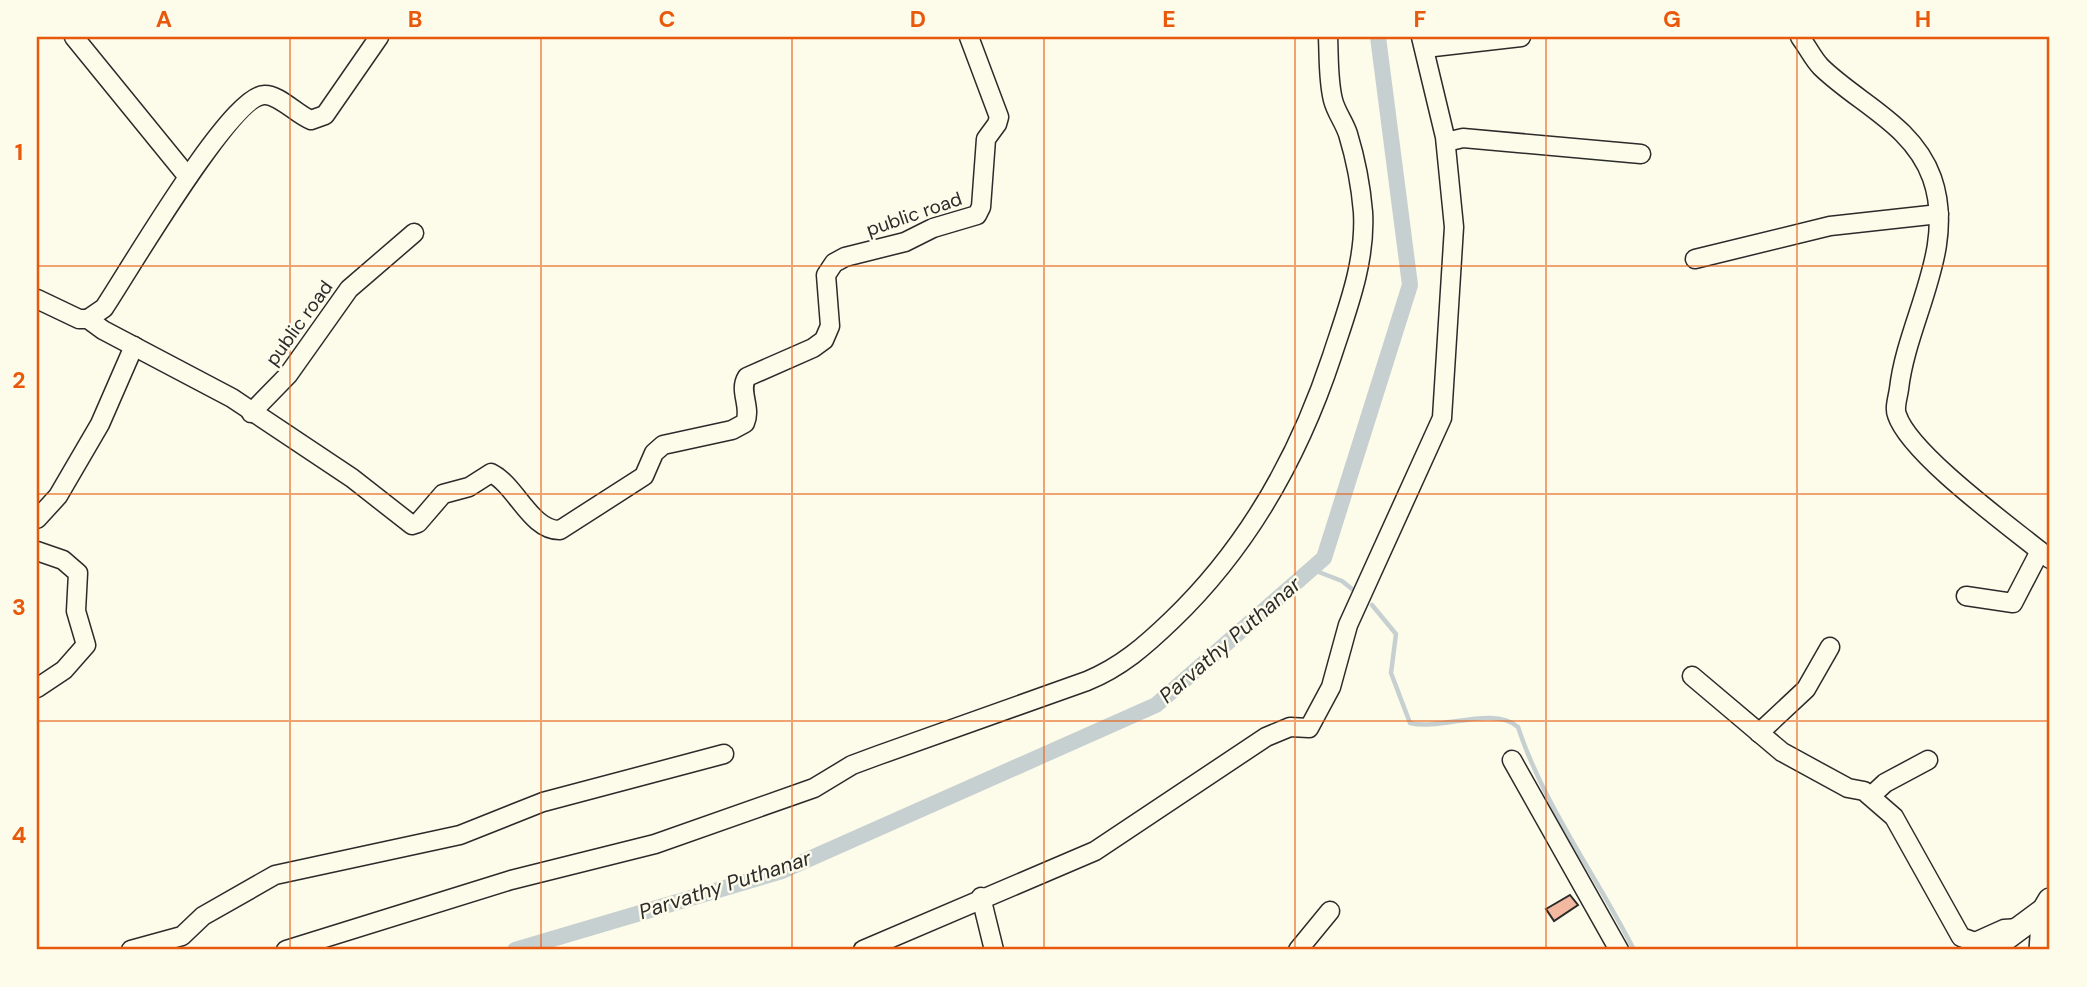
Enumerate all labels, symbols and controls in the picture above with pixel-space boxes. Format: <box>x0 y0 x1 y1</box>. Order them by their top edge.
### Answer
text: A <box>156 4 172 34</box>
text: B <box>408 4 422 34</box>
text: C <box>659 4 675 34</box>
text: D <box>910 4 926 34</box>
text: E <box>1162 4 1176 34</box>
text: F <box>1414 4 1427 34</box>
text: G <box>1663 4 1681 34</box>
text: H <box>1915 4 1931 34</box>
text: 1 <box>15 137 23 167</box>
street label: public road <box>863 186 965 242</box>
street label: public road <box>260 275 338 371</box>
text: 2 <box>12 365 26 395</box>
water label: Parvathy Puthanar <box>1153 570 1308 709</box>
text: 3 <box>12 592 26 622</box>
text: 4 <box>12 820 27 850</box>
water label: Parvathy Puthanar <box>635 844 816 926</box>

